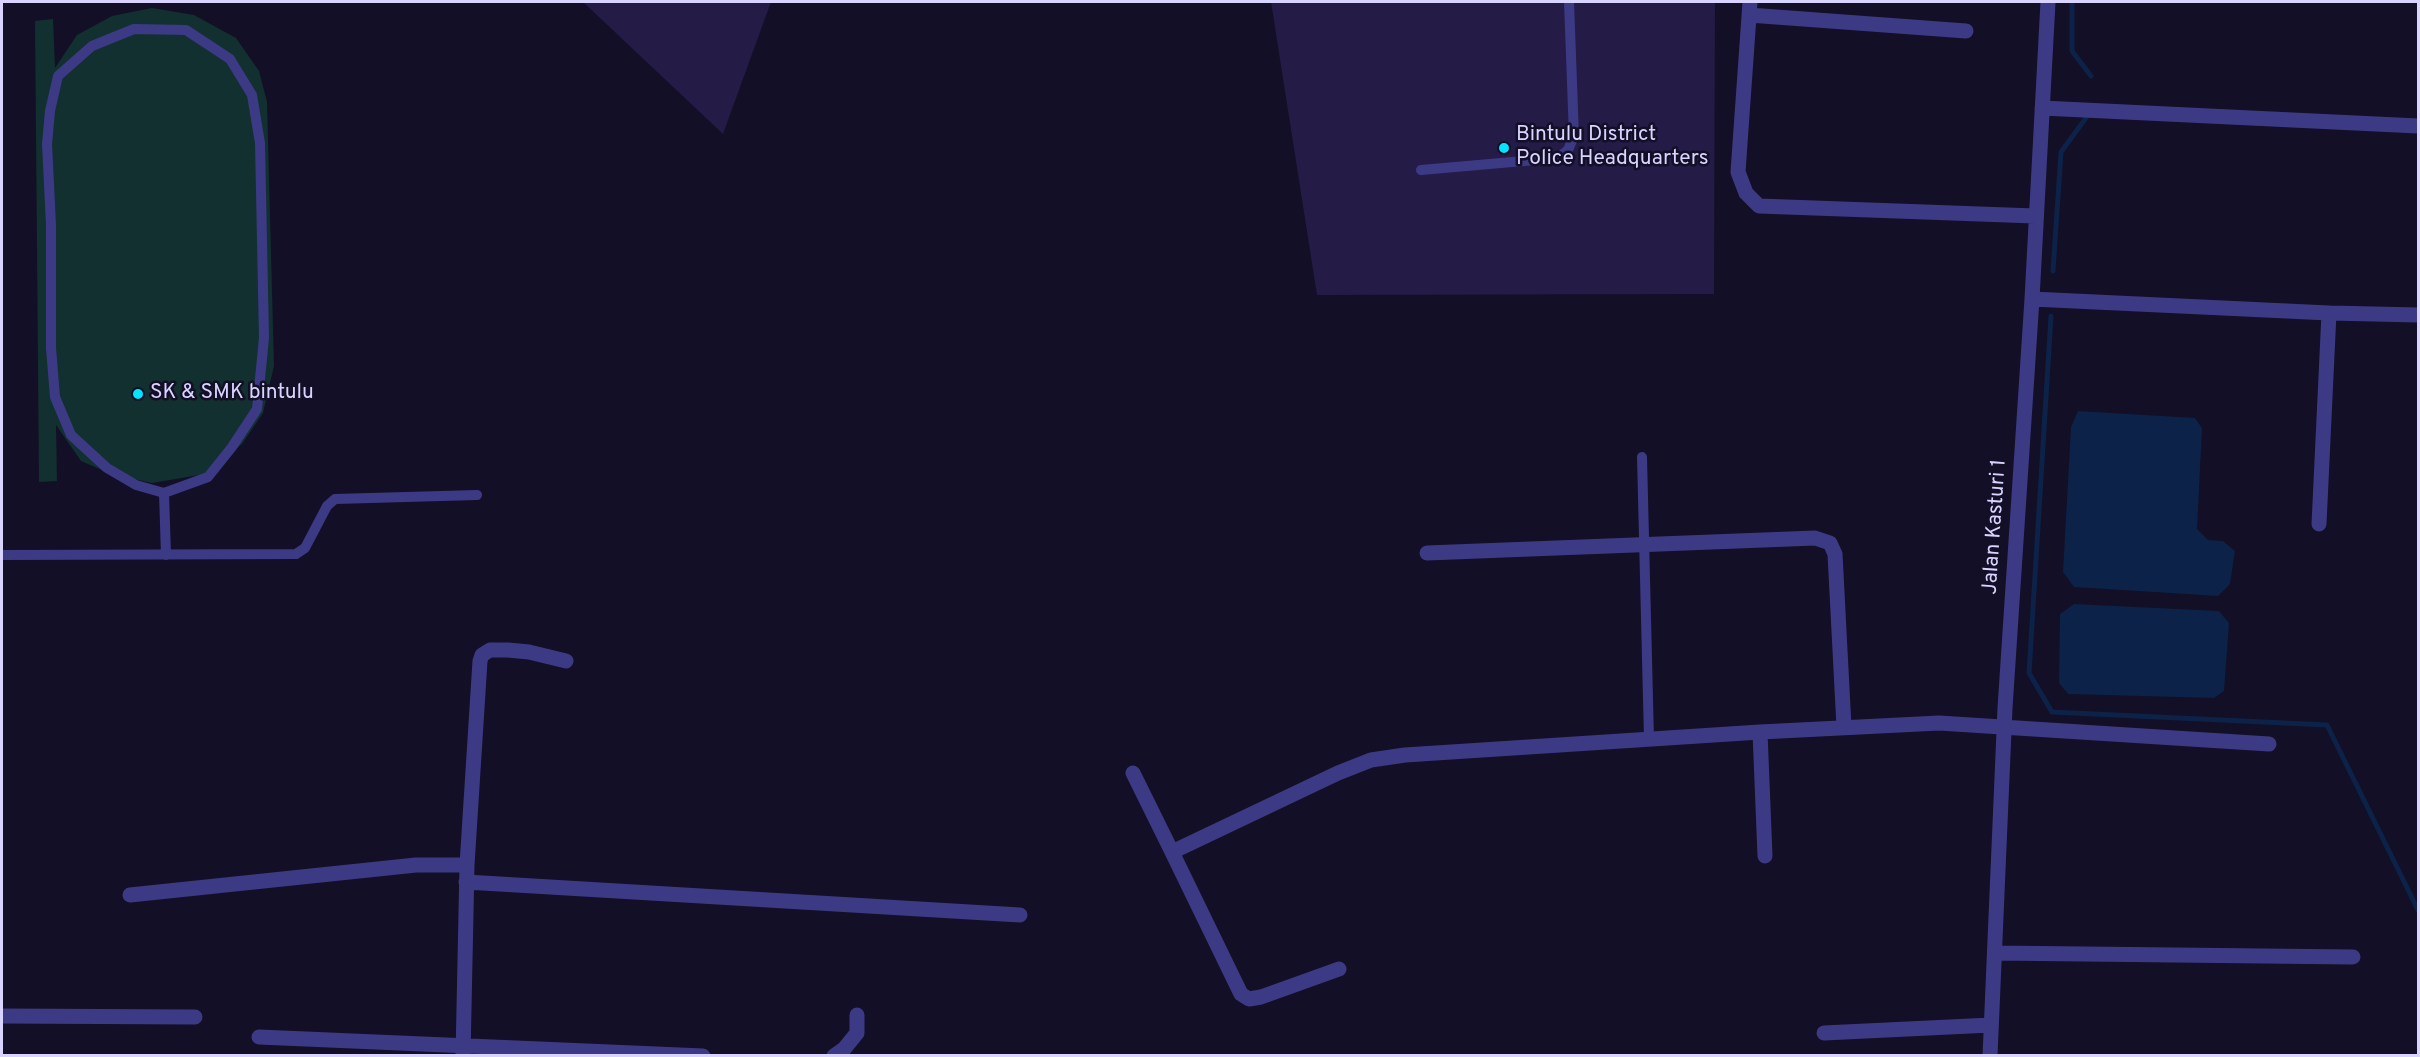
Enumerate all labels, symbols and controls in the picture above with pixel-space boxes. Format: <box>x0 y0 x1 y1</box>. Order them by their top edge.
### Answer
place label: Bintulu District Police Headquarters <box>1516 123 1708 173</box>
marker: Bintulu District Police Headquarters <box>1497 141 1511 155</box>
place label: SK & SMK bintulu <box>150 381 314 407</box>
marker: SK & SMK bintulu <box>131 387 145 401</box>
street label: Jalan Kasturi 1 <box>1979 458 2013 596</box>

